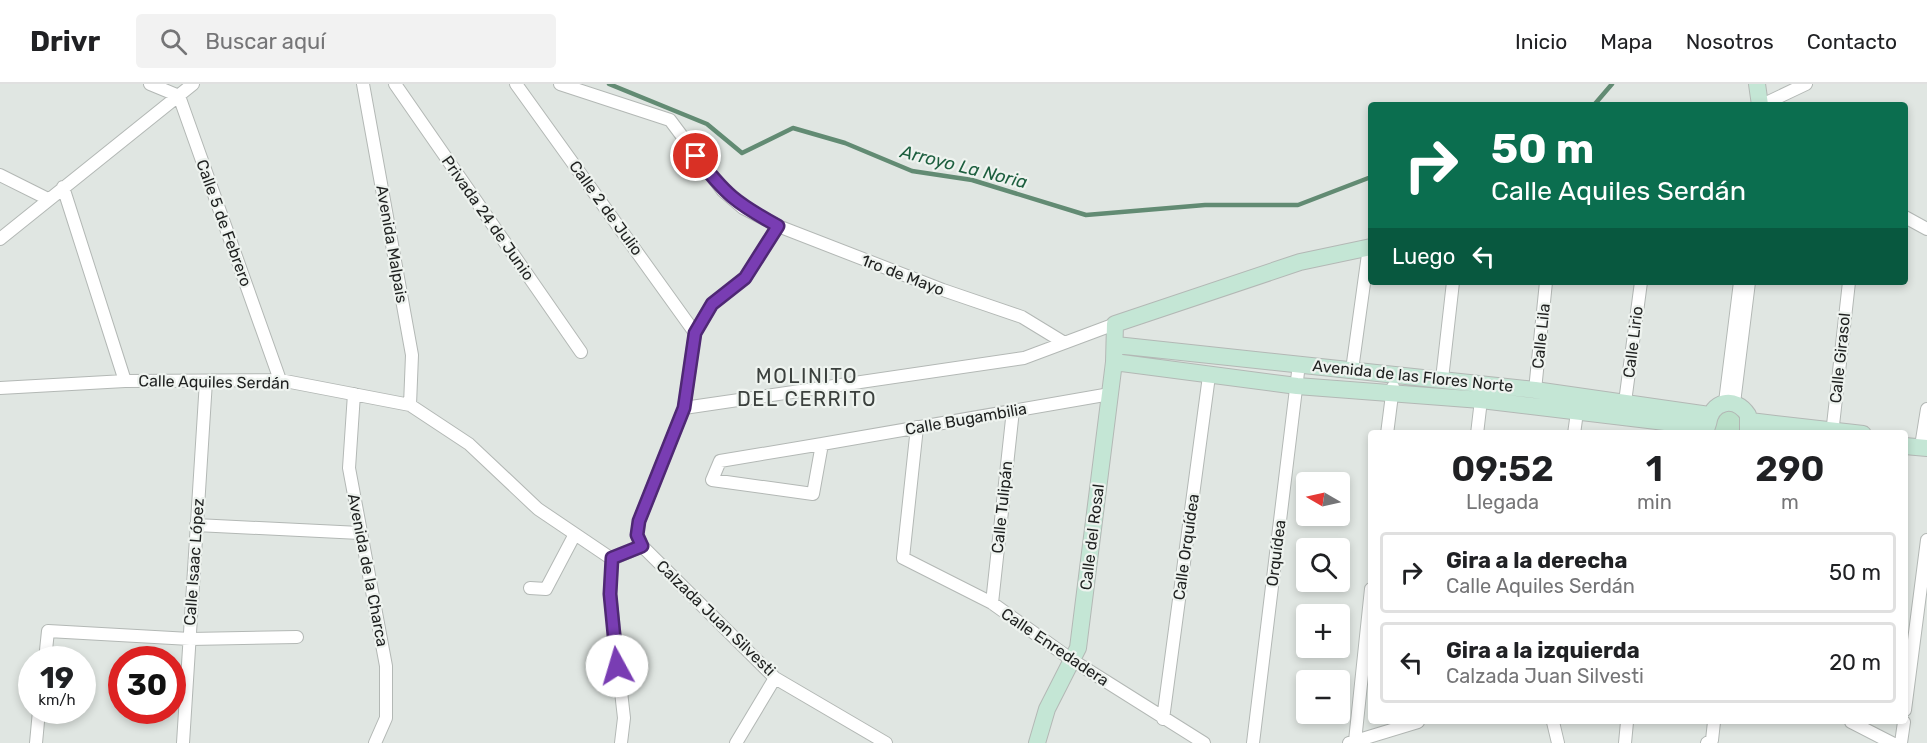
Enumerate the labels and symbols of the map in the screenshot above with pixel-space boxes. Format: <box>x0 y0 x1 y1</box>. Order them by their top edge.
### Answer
pin <box>670 130 721 181</box>
water label: Arroyo La Noria <box>897 140 1030 193</box>
street label: Privada 24 de Junio <box>438 152 538 284</box>
street label: Calle 5 de Febrero <box>192 157 256 289</box>
street label: Calle 2 de Julio <box>565 157 647 259</box>
street label: Avenida Malpais <box>372 184 412 304</box>
street label: 1ro de Mayo <box>859 250 947 300</box>
street label: Calle Lila <box>1528 302 1554 370</box>
street label: Calle Lirio <box>1619 305 1647 379</box>
street label: Calle Girasol <box>1826 312 1854 404</box>
street label: Avenida de las Flores Norte <box>1312 356 1514 396</box>
district label: MOLINITO DEL CERRITO <box>737 364 877 411</box>
street label: Calle Aquiles Serdán <box>138 371 290 393</box>
street label: Calle Bugambilia <box>904 399 1028 439</box>
street label: Calle Tulipán <box>988 460 1016 554</box>
north arrow <box>1296 472 1350 526</box>
street label: Calle del Rosal <box>1076 483 1108 591</box>
street label: Avenida de la Charca <box>344 492 392 648</box>
street label: Calle Orquídea <box>1169 493 1203 601</box>
street label: Calle Isaac López <box>180 498 208 626</box>
street label: Orquídea <box>1262 519 1290 587</box>
street label: Calzada Juan Silvesti <box>652 556 780 680</box>
street label: Calle Enredadera <box>997 604 1113 690</box>
position arrow <box>585 634 649 698</box>
speed limit sign: 30 <box>108 646 186 724</box>

